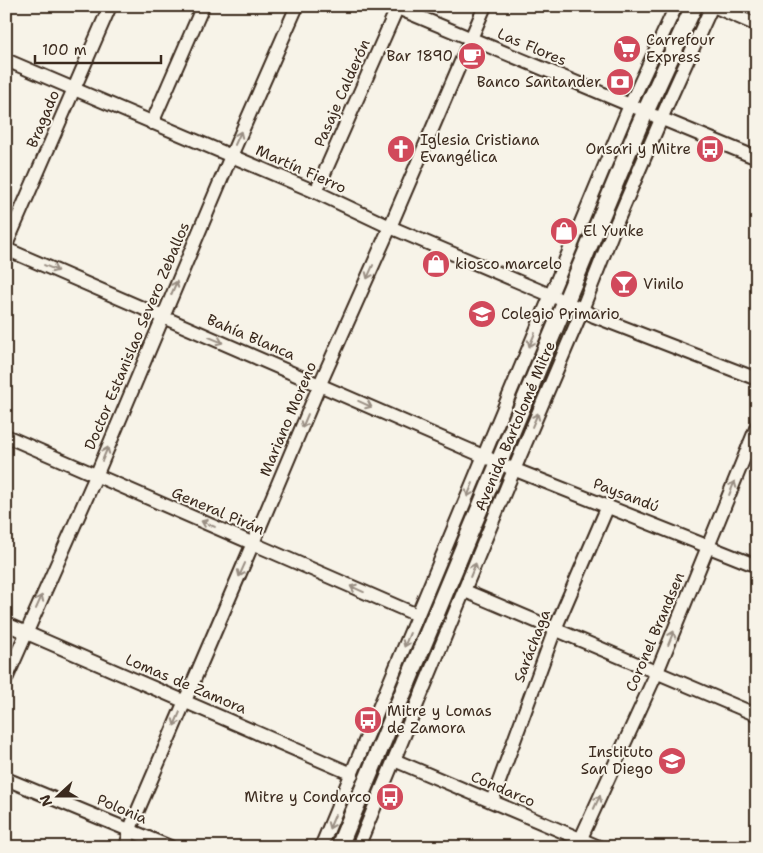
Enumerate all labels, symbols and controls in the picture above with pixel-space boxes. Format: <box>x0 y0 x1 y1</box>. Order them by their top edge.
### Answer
street label: Las Flores <box>494 23 570 71</box>
place label: Carrefour Express <box>646 30 715 67</box>
scale bar <box>35 32 161 64</box>
supermarket icon: Carrefour Express <box>612 34 642 64</box>
street label: Pasaje Calderón <box>309 36 375 150</box>
text: 100 m <box>42 40 87 60</box>
cafe icon: Bar 1890 <box>457 41 487 71</box>
place label: Bar 1890 <box>386 46 453 66</box>
bank icon: Banco Santander <box>605 67 635 97</box>
place label: Banco Santander <box>477 72 601 92</box>
street label: Bragado <box>22 87 64 151</box>
place label: Iglesia Cristiana Evangélica <box>420 130 540 167</box>
one-way arrow <box>234 131 244 146</box>
church icon: Iglesia Cristiana Evangélica <box>386 134 416 164</box>
bus stop icon: Onsari y Mitre <box>695 134 725 164</box>
place label: Onsari y Mitre <box>586 139 691 159</box>
street label: Martín Fierro <box>253 140 349 198</box>
shop icon: El Yunke <box>549 216 579 246</box>
street label: Doctor Estanislao Severo Zeballos <box>80 219 194 453</box>
place label: El Yunke <box>583 221 644 241</box>
shop icon: kiosco marcelo <box>421 249 451 279</box>
place label: kiosco marcelo <box>455 254 562 274</box>
one-way arrow <box>43 264 58 274</box>
one-way arrow <box>365 264 374 279</box>
bar icon: Vinilo <box>609 269 639 299</box>
place label: Vinilo <box>643 274 684 294</box>
one-way arrow <box>170 281 180 296</box>
school or university icon: Colegio Primario <box>467 299 497 329</box>
place label: Colegio Primario <box>501 304 620 324</box>
street label: Bahía Blanca <box>204 309 299 365</box>
one-way arrow <box>527 332 536 347</box>
one-way arrow <box>208 335 223 345</box>
street label: Avenida Bartolomé Mitre <box>470 338 560 514</box>
street label: Mariano Moreno <box>255 359 321 479</box>
one-way arrow <box>357 400 372 410</box>
one-way arrow <box>299 413 308 428</box>
one-way arrow <box>531 413 541 428</box>
one-way arrow <box>101 447 110 462</box>
street label: Paysandú <box>590 473 662 517</box>
one-way arrow <box>728 481 737 496</box>
street label: General Pirán <box>168 482 268 540</box>
one-way arrow <box>464 482 474 497</box>
one-way arrow <box>201 518 216 528</box>
one-way arrow <box>236 562 246 577</box>
one-way arrow <box>469 563 479 578</box>
street label: Coronel Brandsen <box>621 569 689 695</box>
one-way arrow <box>350 583 365 593</box>
one-way arrow <box>35 595 45 610</box>
street label: Saráchaga <box>509 606 555 685</box>
one-way arrow <box>667 631 676 646</box>
one-way arrow <box>402 632 412 647</box>
street label: Lomas de Zamora <box>122 649 250 719</box>
place label: Mitre y Lomas de Zamora <box>387 701 492 738</box>
bus stop icon: Mitre y Lomas de Zamora <box>353 705 383 735</box>
one-way arrow <box>171 711 181 726</box>
place label: Instituto San Diego <box>581 742 653 779</box>
school or university icon: Instituto San Diego <box>657 746 687 776</box>
street label: Condarco <box>468 766 538 812</box>
north arrow <box>32 770 82 820</box>
bus stop icon: Mitre y Condarco <box>375 782 405 812</box>
place label: Mitre y Condarco <box>244 787 371 807</box>
street label: Polonia <box>94 789 151 829</box>
text: N <box>35 792 56 809</box>
one-way arrow <box>593 795 603 810</box>
one-way arrow <box>326 814 336 829</box>

